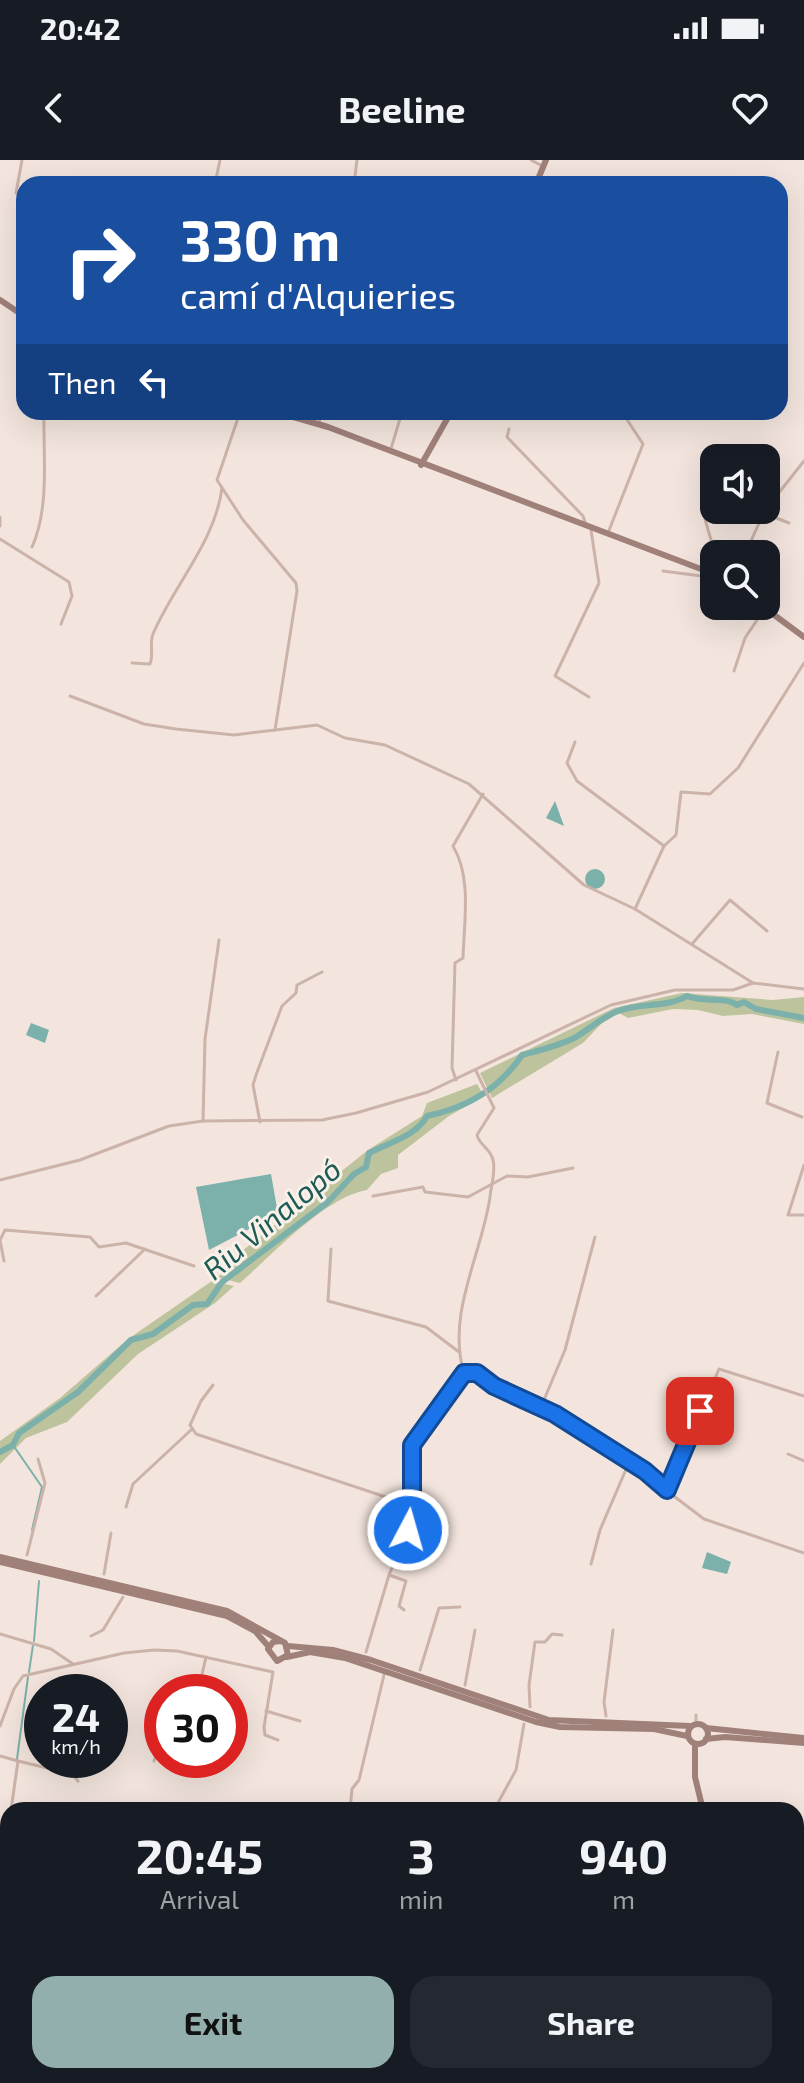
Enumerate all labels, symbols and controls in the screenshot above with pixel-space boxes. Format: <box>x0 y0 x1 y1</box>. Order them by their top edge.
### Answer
text: 20:42 <box>40 10 121 46</box>
icon: back <box>32 86 76 130</box>
icon: heart <box>728 86 772 130</box>
text: Beeline <box>338 87 466 130</box>
text: 330 m <box>180 205 340 272</box>
icon: right <box>48 208 152 312</box>
text: camí d'Alquieries <box>180 273 456 316</box>
icon: left <box>132 360 176 404</box>
text: Then <box>48 364 116 400</box>
map controls <box>700 444 780 620</box>
button: sound <box>700 444 780 524</box>
button: search <box>700 540 780 620</box>
water label: Riu Vinalopó <box>195 1150 347 1286</box>
pin <box>666 1377 734 1445</box>
icon: arrive <box>678 1389 722 1433</box>
position arrow <box>366 1488 450 1572</box>
speed limit sign: 30 <box>144 1674 248 1778</box>
text: 24 <box>52 1692 100 1740</box>
text: km/h <box>51 1734 101 1758</box>
text: 20:45 <box>136 1826 263 1884</box>
text: 3 <box>408 1826 435 1884</box>
text: 940 <box>579 1826 668 1884</box>
text: Arrival <box>160 1883 239 1914</box>
text: min <box>399 1883 443 1914</box>
text: m <box>612 1883 635 1914</box>
button: Exit <box>32 1976 394 2068</box>
button: Share <box>410 1976 772 2068</box>

